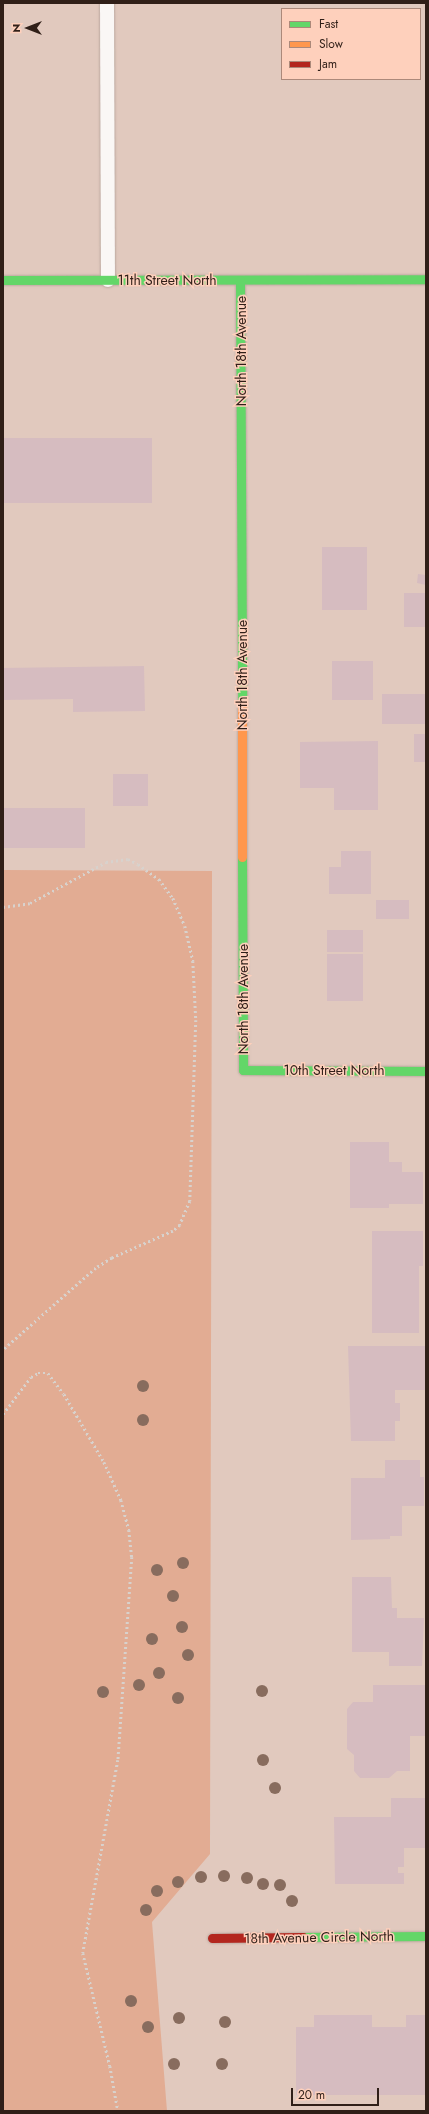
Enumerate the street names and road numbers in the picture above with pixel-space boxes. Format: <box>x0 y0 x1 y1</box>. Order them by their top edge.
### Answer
street label: 11th Street North <box>117 272 217 288</box>
street label: North 18th Avenue <box>233 296 249 406</box>
street label: North 18th Avenue <box>234 620 250 730</box>
street label: North 18th Avenue <box>235 944 251 1054</box>
street label: 10th Street North <box>283 1062 385 1078</box>
street label: 18th Avenue Circle North <box>244 1927 394 1947</box>

